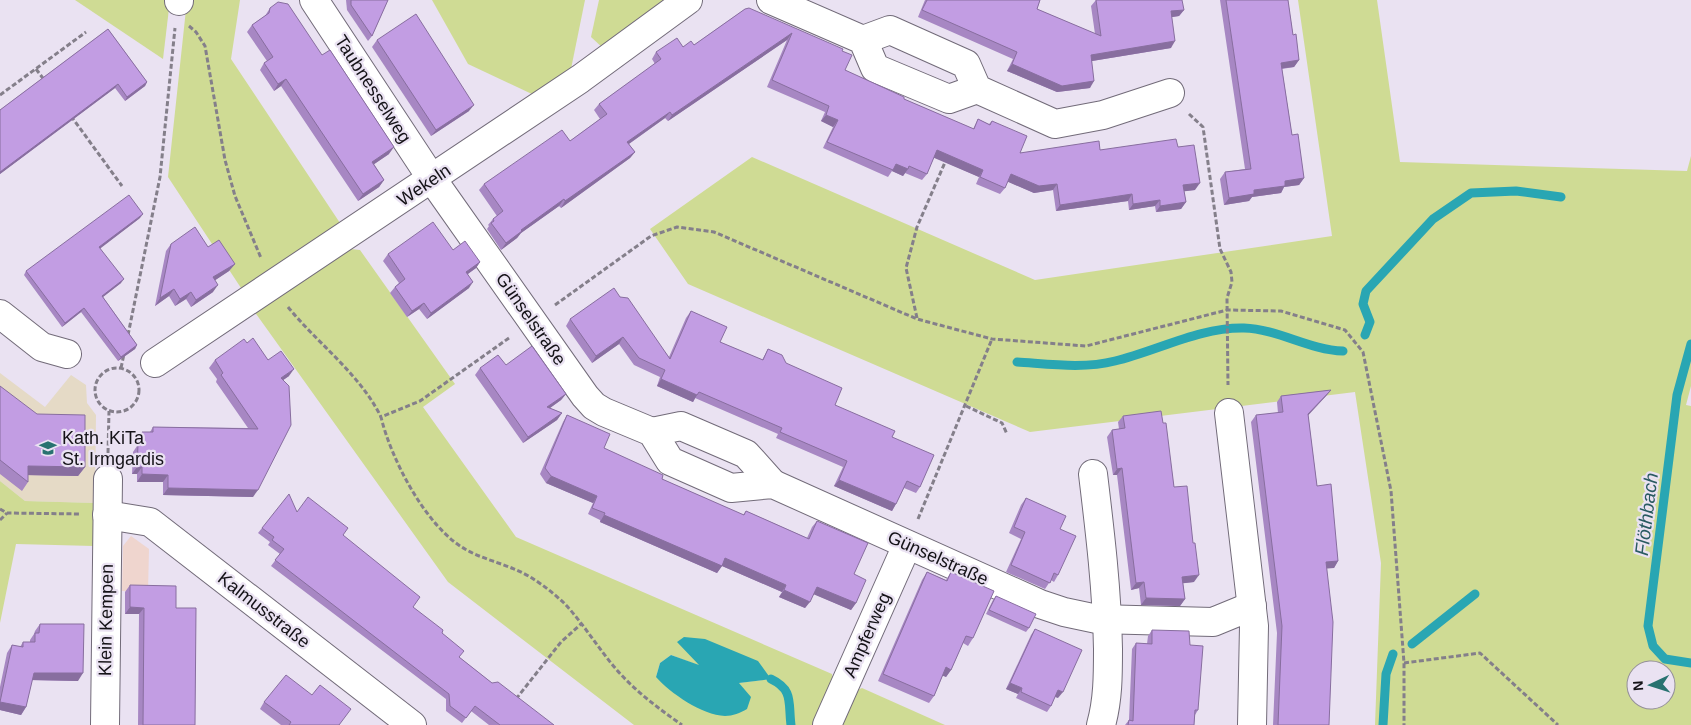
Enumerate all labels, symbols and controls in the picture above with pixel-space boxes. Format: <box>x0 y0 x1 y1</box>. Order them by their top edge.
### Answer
street label: Taubnesselweg <box>331 32 415 146</box>
street label: Wekeln <box>394 160 454 210</box>
street label: Günselstraße <box>492 269 570 369</box>
place label: Kath. KiTa St. Irmgardis <box>62 428 164 469</box>
school or university icon: Kath. KiTa St. Irmgardis <box>38 438 58 458</box>
water label: Flöthbach <box>1631 471 1662 557</box>
street label: Günselstraße <box>885 527 991 589</box>
street label: Klein Kempen <box>95 564 117 676</box>
street label: Kalmusstraße <box>214 568 314 652</box>
street label: Ampferweg <box>839 589 895 681</box>
north arrow <box>1626 660 1676 710</box>
text: N <box>1630 680 1646 692</box>

